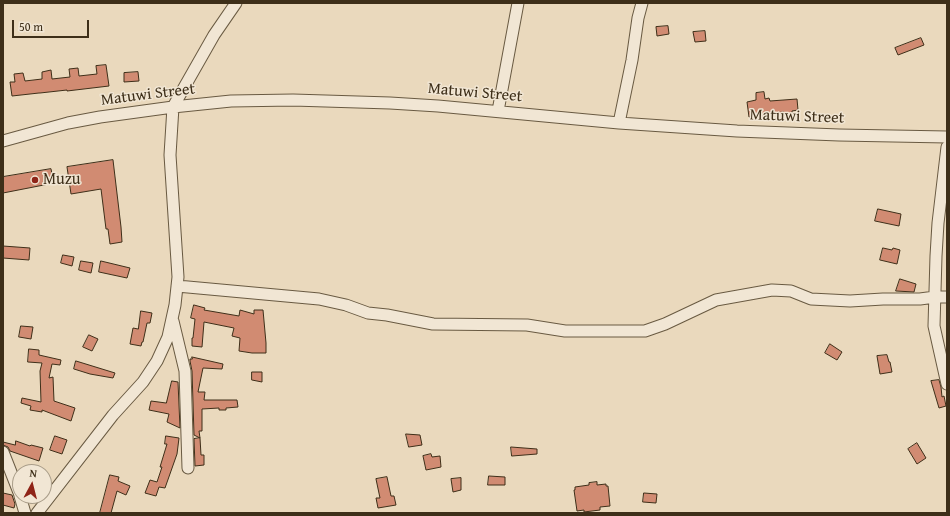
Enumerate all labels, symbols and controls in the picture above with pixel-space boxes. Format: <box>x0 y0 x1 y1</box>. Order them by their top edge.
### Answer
scale bar <box>14 12 91 38</box>
text: 50 m <box>19 18 43 35</box>
street label: Matuwi Street <box>427 79 523 107</box>
street label: Matuwi Street <box>100 80 196 110</box>
street label: Matuwi Street <box>749 106 845 128</box>
place label: Muzu <box>43 170 80 190</box>
marker: Muzu <box>30 175 40 185</box>
north arrow <box>12 464 52 504</box>
text: N <box>29 465 38 481</box>

